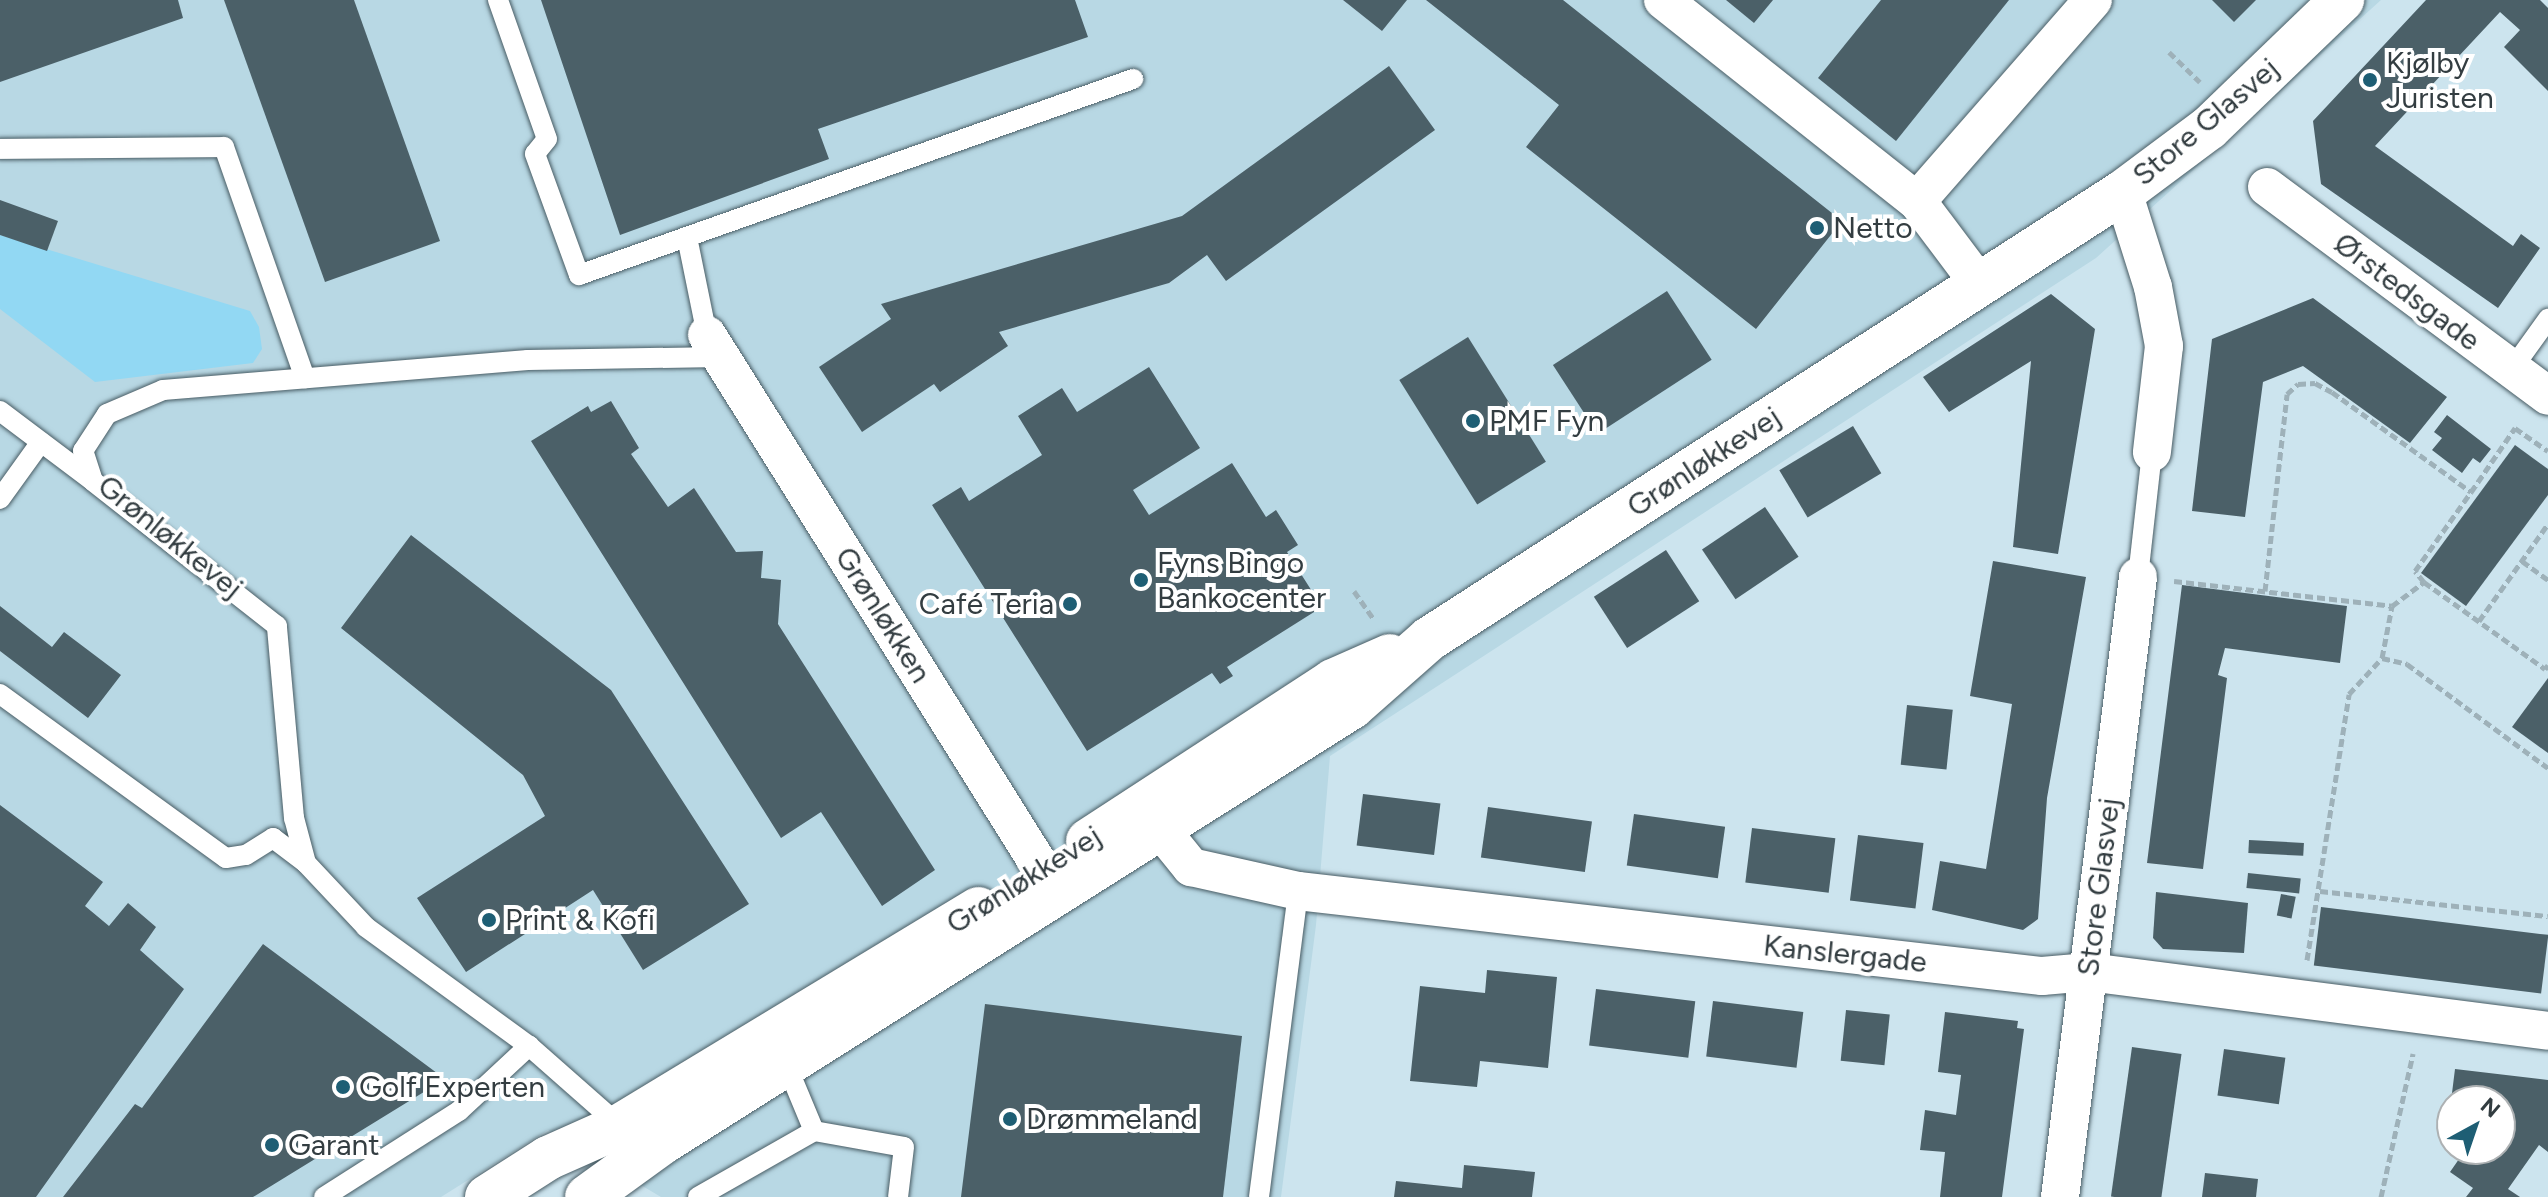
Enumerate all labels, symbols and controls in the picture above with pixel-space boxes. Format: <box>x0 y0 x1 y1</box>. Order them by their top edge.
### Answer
place label: Kjølby Juristen <box>2386 45 2494 116</box>
street label: Store Glasvej <box>2126 51 2286 193</box>
marker: Kjølby Juristen <box>2361 71 2379 89</box>
place label: Netto <box>1833 210 1913 246</box>
marker: Netto <box>1808 219 1826 237</box>
street label: Ørstedsgade <box>2327 225 2487 359</box>
street label: Grønløkkevej <box>1621 399 1787 525</box>
place label: PMF Fyn <box>1489 403 1604 439</box>
marker: PMF Fyn <box>1464 412 1482 430</box>
street label: Grønløkkevej <box>90 468 250 606</box>
street label: Grønløkken <box>827 541 939 689</box>
place label: Fyns Bingo Bankocenter <box>1157 545 1326 616</box>
marker: Fyns Bingo Bankocenter <box>1132 571 1150 589</box>
place label: Café Teria <box>919 586 1054 622</box>
marker: Café Teria <box>1061 595 1079 613</box>
street label: Store Glasvej <box>2070 796 2128 978</box>
street label: Grønløkkevej <box>940 818 1108 942</box>
place label: Print & Kofi <box>505 902 655 938</box>
marker: Print & Kofi <box>480 911 498 929</box>
street label: Kanslergade <box>1762 928 1928 980</box>
place label: Golf Experten <box>359 1069 545 1105</box>
marker: Golf Experten <box>334 1078 352 1096</box>
north arrow <box>2436 1085 2516 1165</box>
text: N <box>2475 1092 2506 1124</box>
place label: Drømmeland <box>1026 1101 1198 1137</box>
marker: Drømmeland <box>1001 1110 1019 1128</box>
place label: Garant <box>288 1127 380 1163</box>
marker: Garant <box>263 1136 281 1154</box>

